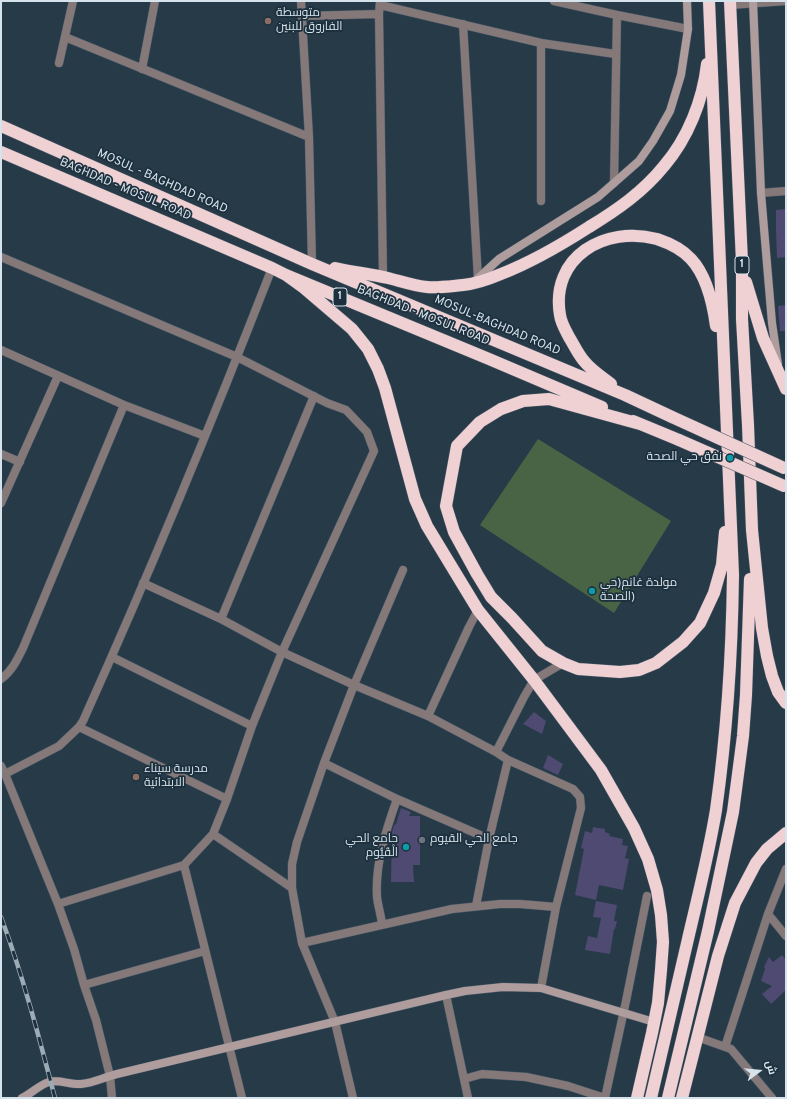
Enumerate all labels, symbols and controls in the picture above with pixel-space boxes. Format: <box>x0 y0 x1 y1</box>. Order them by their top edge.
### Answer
place label: متوسطة الفاروق للبنين <box>276 7 343 35</box>
marker: متوسطة الفاروق للبنين <box>263 16 273 26</box>
street label: MOSUL - BAGHDAD ROAD <box>94 147 230 217</box>
street label: BAGHDAD - MOSUL ROAD <box>57 156 193 224</box>
road number: 1 <box>735 256 749 274</box>
street label: BAGHDAD - MOSUL ROAD <box>355 283 491 349</box>
road number: 1 <box>333 288 347 306</box>
street label: MOSUL-BAGHDAD ROAD <box>432 293 562 359</box>
place label: نفق حي الصحة <box>647 451 722 465</box>
marker: نفق حي الصحة <box>725 453 735 463</box>
place label: مولدة غانم(حي الصحة) <box>600 577 677 605</box>
marker: مولدة غانم(حي الصحة) <box>587 586 597 596</box>
place label: مدرسة سيناء الابتدائية <box>144 763 208 791</box>
marker: مدرسة سيناء الابتدائية <box>131 772 141 782</box>
place label: جامع الحي الْقَيُّوم <box>345 833 398 861</box>
place label: جامع الحي القيوم <box>430 833 518 847</box>
marker: جامع الحي القيوم <box>417 835 427 845</box>
marker: جامع الحي الْقَيُّوم <box>401 842 411 852</box>
north arrow <box>739 1051 779 1091</box>
text: ش <box>762 1059 779 1076</box>

